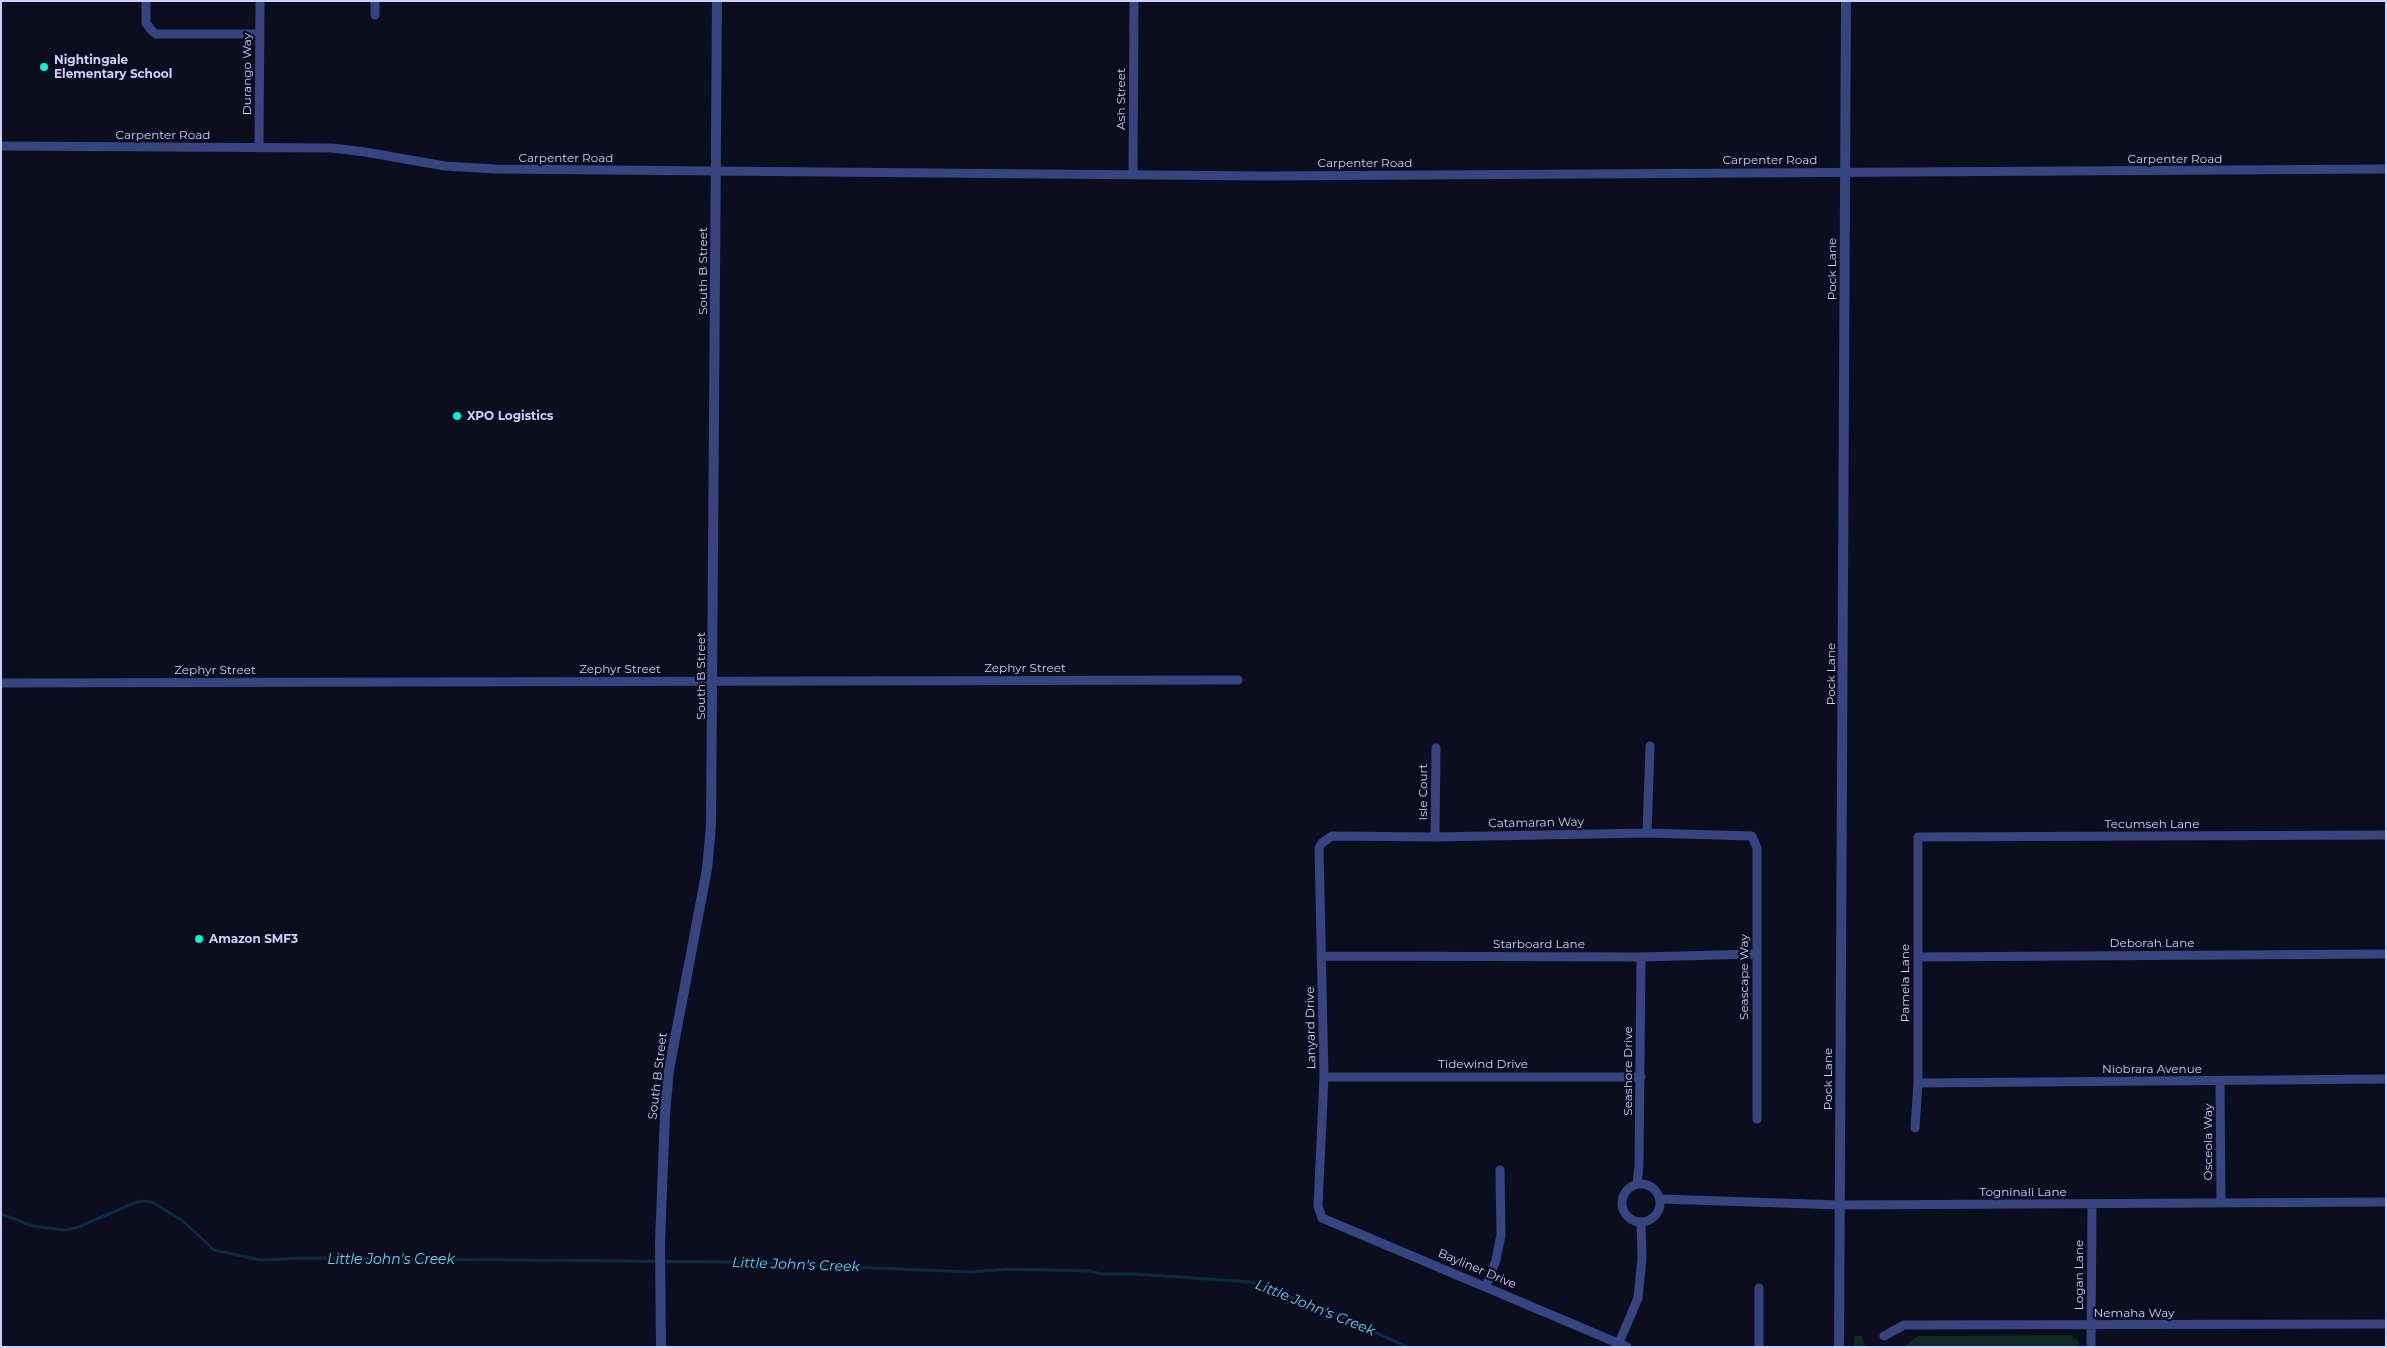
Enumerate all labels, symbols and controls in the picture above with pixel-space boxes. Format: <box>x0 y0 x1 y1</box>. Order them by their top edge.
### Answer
street label: Durango Way <box>240 33 254 115</box>
place label: Nightingale Elementary School <box>54 53 172 81</box>
marker: Nightingale Elementary School <box>38 61 50 73</box>
street label: Ash Street <box>1114 68 1128 130</box>
street label: Carpenter Road <box>116 128 210 142</box>
street label: Carpenter Road <box>519 151 613 165</box>
street label: Carpenter Road <box>2128 152 2222 166</box>
street label: Carpenter Road <box>1723 153 1817 167</box>
street label: Carpenter Road <box>1318 156 1412 170</box>
street label: South B Street <box>696 227 710 315</box>
street label: Pock Lane <box>1825 238 1839 300</box>
place label: XPO Logistics <box>467 409 553 423</box>
marker: XPO Logistics <box>451 410 463 422</box>
street label: South B Street <box>694 632 708 720</box>
street label: Pock Lane <box>1824 643 1838 705</box>
street label: Zephyr Street <box>984 661 1066 675</box>
street label: Zephyr Street <box>579 662 661 676</box>
street label: Zephyr Street <box>174 663 256 677</box>
street label: Isle Court <box>1416 764 1430 820</box>
street label: Catamaran Way <box>1488 815 1584 831</box>
street label: Tecumseh Lane <box>2105 817 2199 831</box>
place label: Amazon SMF3 <box>209 932 298 946</box>
marker: Amazon SMF3 <box>193 933 205 945</box>
street label: Seascape Way <box>1737 934 1751 1020</box>
street label: Deborah Lane <box>2110 936 2194 950</box>
street label: Starboard Lane <box>1493 937 1585 951</box>
street label: Pamela Lane <box>1898 944 1912 1022</box>
street label: Lanyard Drive <box>1303 987 1319 1069</box>
street label: Seashore Drive <box>1621 1026 1635 1116</box>
street label: South B Street <box>646 1032 670 1120</box>
street label: Pock Lane <box>1821 1048 1835 1110</box>
street label: Tidewind Drive <box>1438 1057 1528 1071</box>
street label: Niobrara Avenue <box>2102 1062 2202 1076</box>
street label: Osceola Way <box>2201 1104 2215 1180</box>
street label: Togninali Lane <box>1979 1185 2067 1199</box>
street label: Logan Lane <box>2072 1240 2086 1310</box>
street label: Bayliner Drive <box>1436 1246 1518 1292</box>
water label: Little John's Creek <box>327 1252 455 1268</box>
water label: Little John's Creek <box>732 1254 860 1276</box>
water label: Little John's Creek <box>1253 1276 1377 1340</box>
street label: Nemaha Way <box>2093 1306 2175 1320</box>

